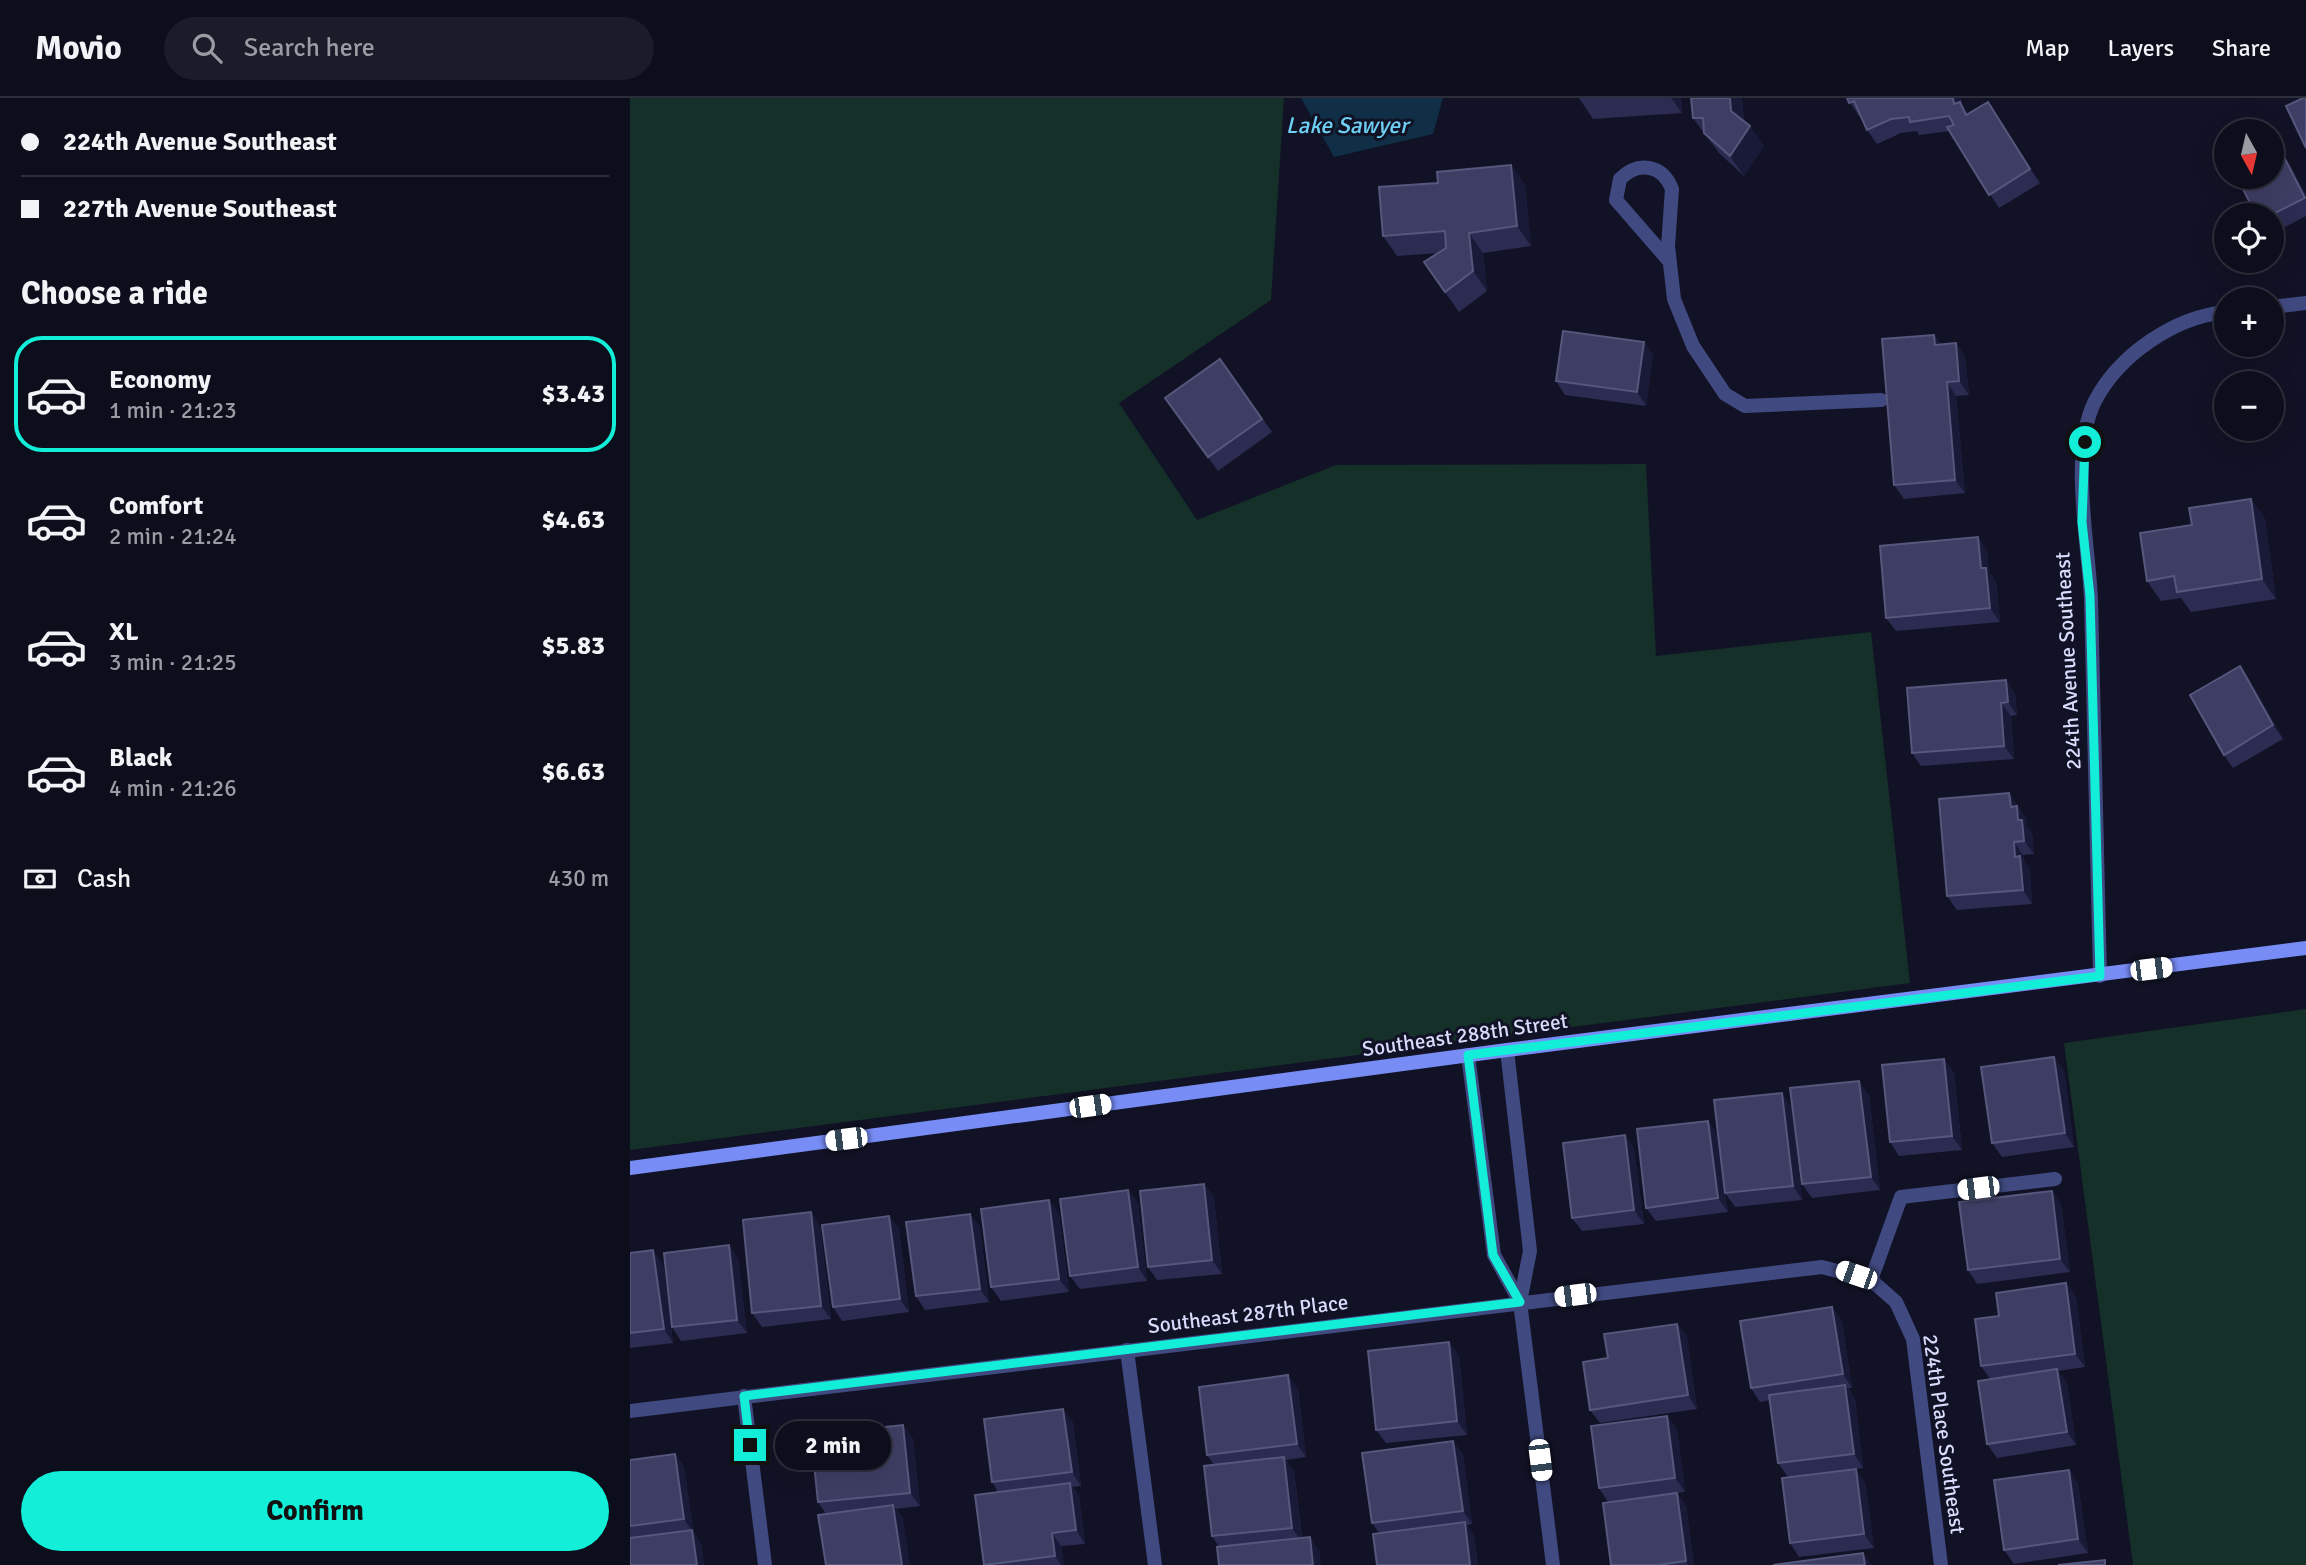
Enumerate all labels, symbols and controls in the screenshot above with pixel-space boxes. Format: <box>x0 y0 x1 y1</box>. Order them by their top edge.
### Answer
search box <box>164 17 654 80</box>
text: Movio <box>35 28 122 69</box>
icon: search <box>188 29 226 67</box>
text: Search here <box>244 32 375 64</box>
text: Map <box>2025 33 2070 63</box>
text: Layers <box>2108 33 2174 63</box>
text: Share <box>2212 33 2271 63</box>
water label: Lake Sawyer <box>1286 111 1412 140</box>
north arrow <box>2214 119 2284 189</box>
map controls <box>2214 119 2284 441</box>
text: 224th Avenue Southeast <box>63 126 337 158</box>
text: 227th Avenue Southeast <box>63 193 337 225</box>
button: locate <box>2214 203 2284 273</box>
text: Choose a ride <box>21 274 208 313</box>
button: + <box>2214 287 2284 357</box>
icon: car <box>25 363 88 426</box>
text: Economy <box>109 364 211 396</box>
button: − <box>2214 371 2284 441</box>
text: $3.43 <box>541 378 605 410</box>
text: 1 min · 21:23 <box>109 396 237 425</box>
route start <box>2069 426 2101 458</box>
icon: car <box>25 489 88 552</box>
text: Comfort <box>109 490 203 522</box>
text: $4.63 <box>541 504 605 536</box>
text: 2 min · 21:24 <box>109 522 237 551</box>
street label: 224th Avenue Southeast <box>2049 551 2087 771</box>
icon: car <box>25 615 88 678</box>
text: XL <box>109 616 139 648</box>
text: $5.83 <box>541 630 605 662</box>
text: 3 min · 21:25 <box>109 648 237 677</box>
icon: car <box>25 741 88 804</box>
text: Black <box>109 742 172 774</box>
text: $6.63 <box>541 756 605 788</box>
text: 4 min · 21:26 <box>109 774 237 803</box>
icon: cash <box>21 860 59 898</box>
text: Cash <box>77 863 131 895</box>
text: 430 m <box>548 864 609 893</box>
car <box>2129 956 2174 982</box>
street label: Southeast 288th Street <box>1361 1008 1569 1062</box>
car <box>1068 1093 1113 1119</box>
car <box>824 1126 869 1152</box>
car <box>1956 1175 2001 1201</box>
car <box>1833 1258 1880 1292</box>
car <box>1553 1282 1598 1308</box>
street label: Southeast 287th Place <box>1146 1289 1350 1339</box>
street label: 224th Place Southeast <box>1917 1332 1971 1536</box>
callout: 2 min <box>774 1420 890 1470</box>
route end <box>734 1429 766 1461</box>
text: 2 min <box>805 1431 861 1460</box>
car <box>1528 1438 1553 1482</box>
button: Confirm <box>21 1471 609 1551</box>

